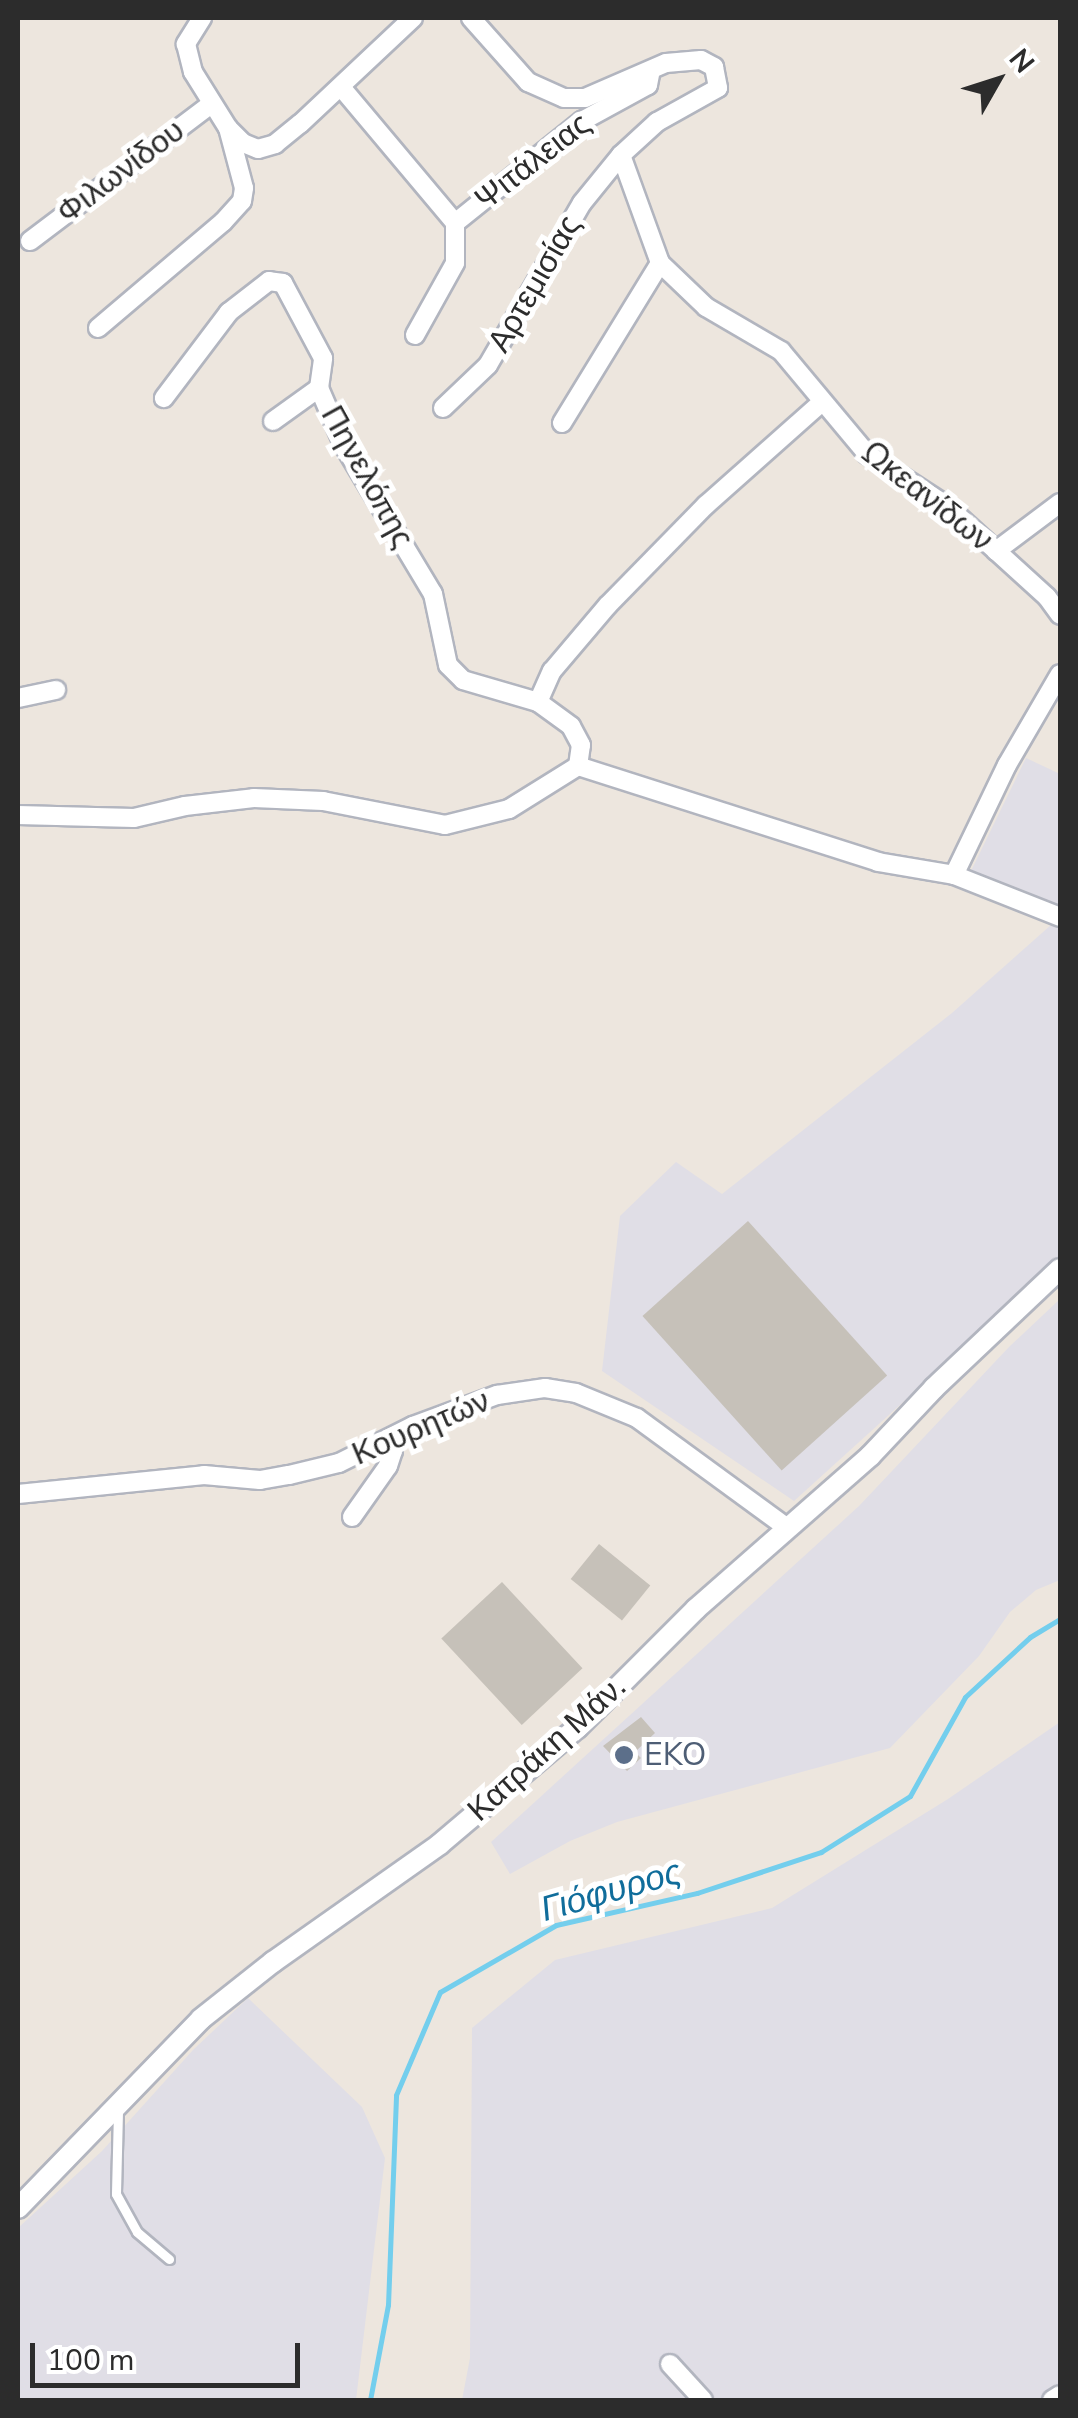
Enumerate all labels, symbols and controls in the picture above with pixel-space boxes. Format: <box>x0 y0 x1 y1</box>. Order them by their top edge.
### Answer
north arrow <box>948 30 1048 130</box>
text: N <box>1000 41 1043 81</box>
street label: Ψιτάλειας <box>468 105 598 219</box>
street label: Φιλωνίδου <box>50 112 192 232</box>
street label: Αρτεμισίας <box>480 209 590 359</box>
street label: Πηνελόπης <box>312 399 422 555</box>
street label: Ωκεανίδων <box>854 434 1000 560</box>
street label: Κουρητών <box>347 1382 495 1474</box>
street label: Κατράκη Μάν. <box>460 1668 634 1830</box>
place label: EKO <box>644 1736 706 1774</box>
marker: EKO <box>613 1744 635 1766</box>
water label: Γιόφυρος <box>536 1851 686 1931</box>
scale bar <box>35 2323 305 2385</box>
text: 100 m <box>47 2340 134 2381</box>

